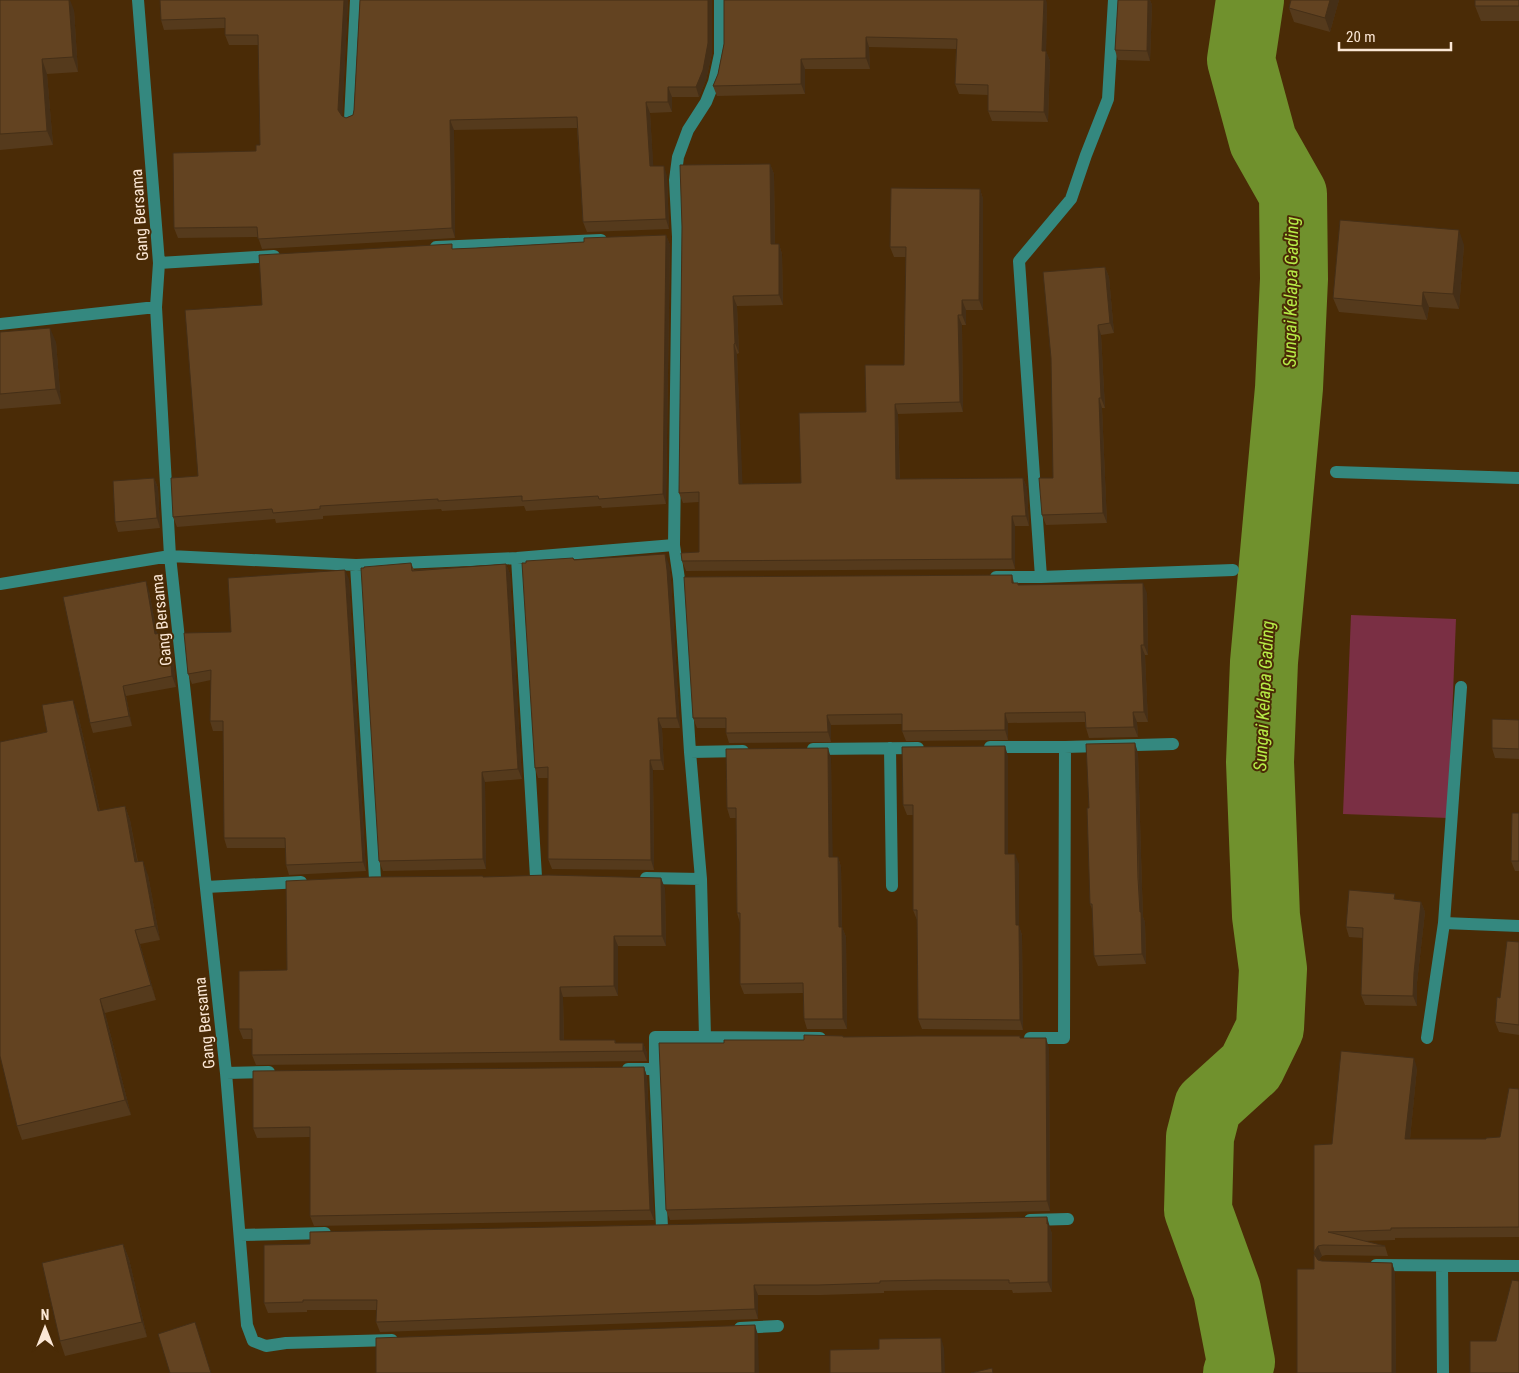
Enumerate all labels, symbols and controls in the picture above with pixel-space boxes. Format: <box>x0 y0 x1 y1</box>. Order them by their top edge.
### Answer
scale bar <box>1339 20 1452 52</box>
text: 20 m <box>1346 28 1376 46</box>
street label: Gang Bersama <box>127 168 152 262</box>
water label: Sungai Kelapa Gading <box>1279 216 1302 367</box>
street label: Gang Bersama <box>147 573 176 667</box>
water label: Sungai Kelapa Gading <box>1249 620 1278 772</box>
street label: Gang Bersama <box>190 976 219 1070</box>
north arrow <box>20 1303 70 1353</box>
text: N <box>41 1307 49 1323</box>

